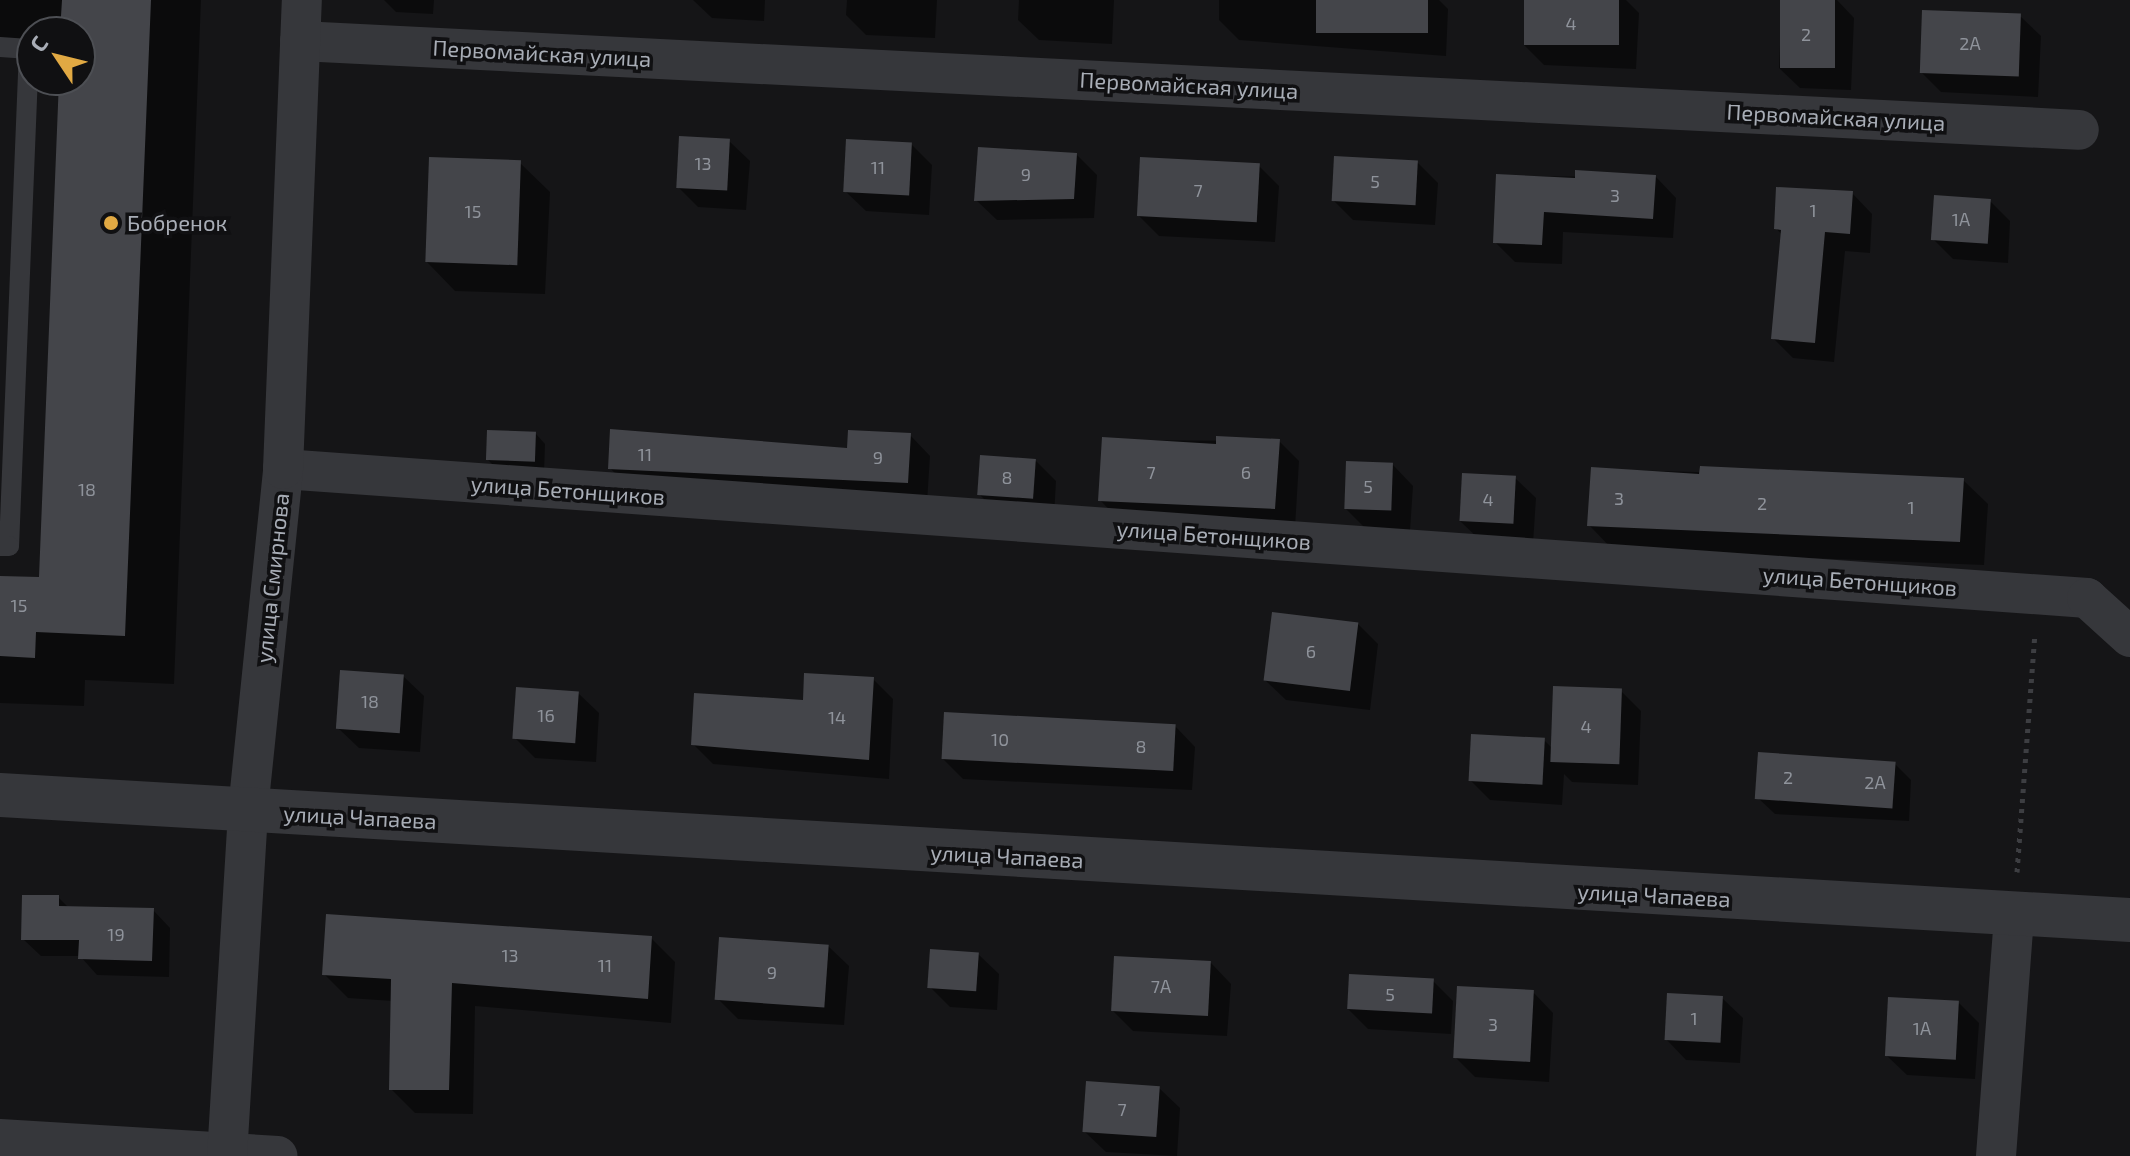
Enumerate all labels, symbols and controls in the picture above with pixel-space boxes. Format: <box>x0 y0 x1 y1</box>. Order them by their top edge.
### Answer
house number: 4 <box>1565 12 1577 34</box>
north arrow <box>16 16 96 96</box>
house number: 2 <box>1801 23 1811 45</box>
text: С <box>24 31 52 56</box>
house number: 2А <box>1959 32 1981 54</box>
street label: Первомайская улица <box>432 34 652 72</box>
street label: Первомайская улица <box>1079 66 1299 104</box>
street label: Первомайская улица <box>1726 98 1946 136</box>
house number: 13 <box>694 152 712 174</box>
house number: 11 <box>871 156 885 178</box>
house number: 9 <box>1021 163 1031 185</box>
house number: 5 <box>1370 170 1380 192</box>
house number: 7 <box>1193 179 1203 201</box>
house number: 3 <box>1610 184 1620 206</box>
house number: 1 <box>1809 199 1817 221</box>
house number: 15 <box>465 200 481 222</box>
house number: 1А <box>1952 208 1970 230</box>
place label: Бобренок <box>127 210 227 236</box>
marker: Бобренок <box>102 214 120 232</box>
house number: 11 <box>638 443 652 465</box>
house number: 9 <box>873 446 883 468</box>
house number: 7 <box>1146 461 1156 483</box>
house number: 6 <box>1241 461 1251 483</box>
house number: 8 <box>1002 466 1012 488</box>
street label: улица Бетонщиков <box>470 470 666 510</box>
house number: 5 <box>1363 475 1373 497</box>
house number: 18 <box>78 478 96 500</box>
house number: 3 <box>1614 487 1624 509</box>
house number: 4 <box>1482 488 1494 510</box>
street label: улица Смирнова <box>250 492 294 664</box>
house number: 2 <box>1757 492 1767 514</box>
house number: 1 <box>1907 496 1915 518</box>
street label: улица Бетонщиков <box>1116 515 1312 555</box>
street label: улица Бетонщиков <box>1762 561 1958 601</box>
house number: 15 <box>11 594 27 616</box>
house number: 6 <box>1306 640 1316 662</box>
house number: 18 <box>361 690 379 712</box>
house number: 16 <box>537 704 555 726</box>
house number: 14 <box>828 706 846 728</box>
house number: 4 <box>1580 715 1592 737</box>
house number: 10 <box>991 728 1009 750</box>
house number: 8 <box>1136 735 1146 757</box>
house number: 2 <box>1783 766 1793 788</box>
house number: 2А <box>1864 771 1886 793</box>
street label: улица Чапаева <box>283 800 437 834</box>
street label: улица Чапаева <box>930 839 1084 873</box>
street label: улица Чапаева <box>1577 878 1731 912</box>
house number: 19 <box>107 923 125 945</box>
house number: 13 <box>501 944 519 966</box>
house number: 11 <box>598 954 612 976</box>
house number: 9 <box>767 961 777 983</box>
house number: 7А <box>1151 975 1171 997</box>
house number: 5 <box>1385 983 1395 1005</box>
house number: 1 <box>1690 1007 1698 1029</box>
house number: 3 <box>1488 1013 1498 1035</box>
house number: 1А <box>1913 1017 1931 1039</box>
house number: 7 <box>1117 1098 1127 1120</box>

